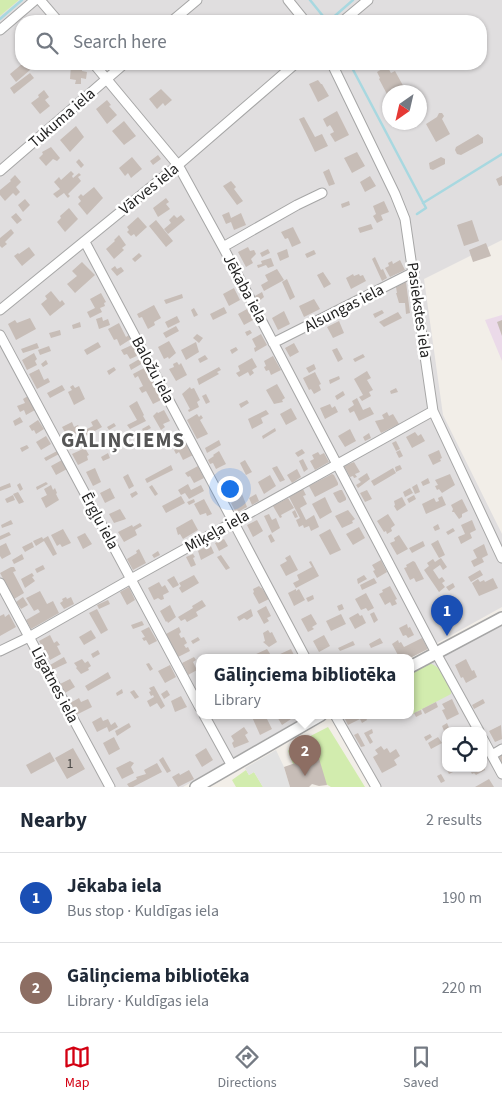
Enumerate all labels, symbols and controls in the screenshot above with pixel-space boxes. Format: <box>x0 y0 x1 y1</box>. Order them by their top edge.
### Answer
search box <box>15 15 487 70</box>
icon: search <box>33 29 61 57</box>
text: Search here <box>73 29 167 56</box>
street label: Tukuma iela <box>24 83 100 153</box>
north arrow <box>382 85 427 130</box>
street label: Vārves iela <box>114 158 184 220</box>
street label: Jēkaba iela <box>218 251 272 327</box>
street label: Pasiekstes iela <box>401 261 437 359</box>
street label: Alsungas iela <box>300 279 388 337</box>
street label: Baložu iela <box>126 333 180 407</box>
district label: GĀLIŅCIEMS <box>61 425 185 455</box>
your location <box>217 476 243 502</box>
street label: Ērgļu iela <box>76 489 124 553</box>
street label: Miķeļa iela <box>181 504 253 558</box>
pin: 1 <box>431 595 463 636</box>
street label: Līgatnes iela <box>26 643 84 727</box>
popup <box>196 654 414 719</box>
text: Gāliņciema bibliotēka <box>214 662 396 689</box>
text: Library <box>214 689 261 711</box>
map controls <box>442 727 487 772</box>
button: locate <box>442 727 487 772</box>
pin: 2 <box>289 735 321 776</box>
house number: 1 <box>67 754 74 774</box>
text: Nearby <box>20 805 87 835</box>
text: 2 results <box>426 809 482 831</box>
text: Jēkaba iela <box>67 873 162 900</box>
text: 1 <box>32 887 40 909</box>
text: 190 m <box>442 887 482 909</box>
text: Bus stop · Kuldīgas iela <box>67 900 219 922</box>
text: Gāliņciema bibliotēka <box>67 963 250 990</box>
text: 2 <box>32 977 40 999</box>
text: 220 m <box>442 977 482 999</box>
text: Library · Kuldīgas iela <box>67 990 209 1012</box>
tab: Map <box>63 1043 91 1093</box>
tab: Directions <box>217 1043 277 1093</box>
tab: Saved <box>403 1043 439 1093</box>

